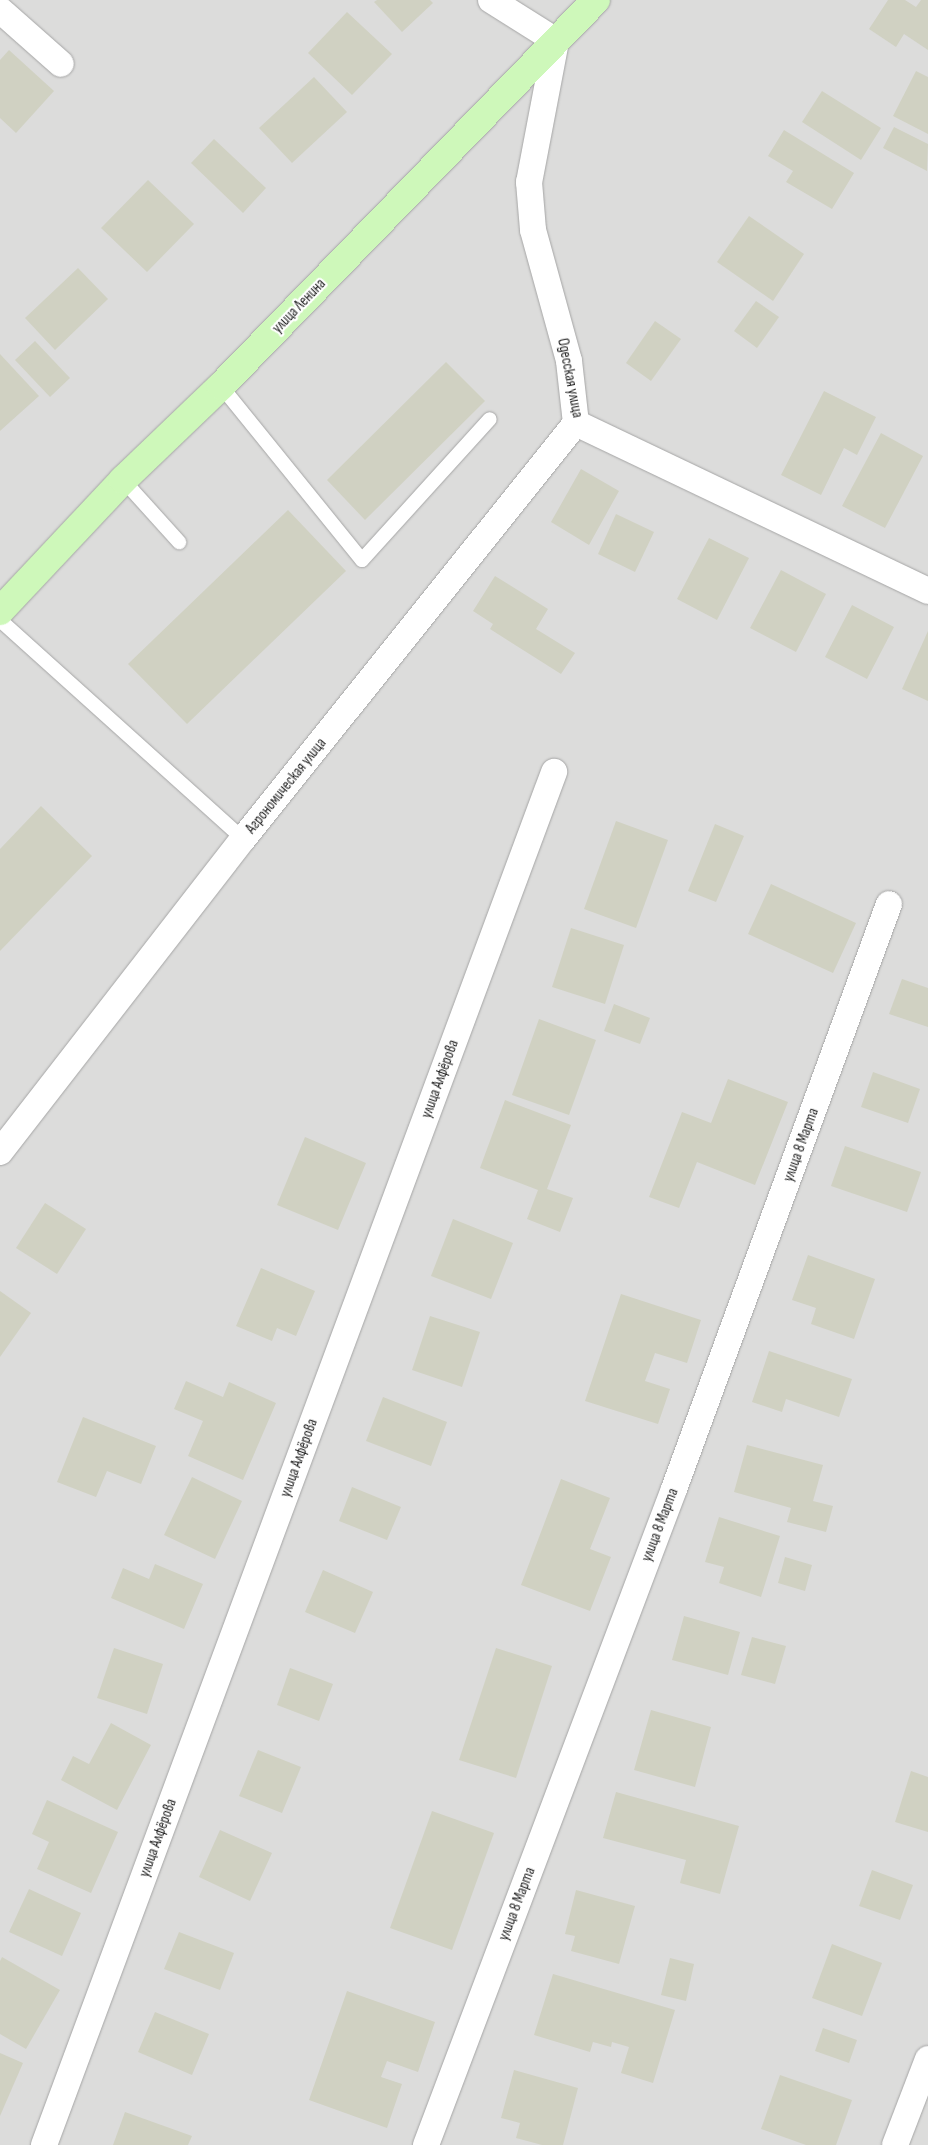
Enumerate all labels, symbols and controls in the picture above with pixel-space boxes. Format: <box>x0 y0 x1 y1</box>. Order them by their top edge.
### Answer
street label: улица Ленина <box>269 275 329 337</box>
street label: Одесская улица <box>553 337 587 419</box>
street label: Агрономическая улица <box>242 735 330 837</box>
street label: улица Алфёрова <box>418 1037 462 1121</box>
street label: улица 8 Марта <box>779 1106 823 1184</box>
street label: улица Алфёрова <box>277 1416 321 1500</box>
street label: улица 8 Марта <box>638 1486 682 1564</box>
street label: улица Алфёрова <box>136 1796 180 1880</box>
street label: улица 8 Марта <box>495 1865 539 1943</box>

